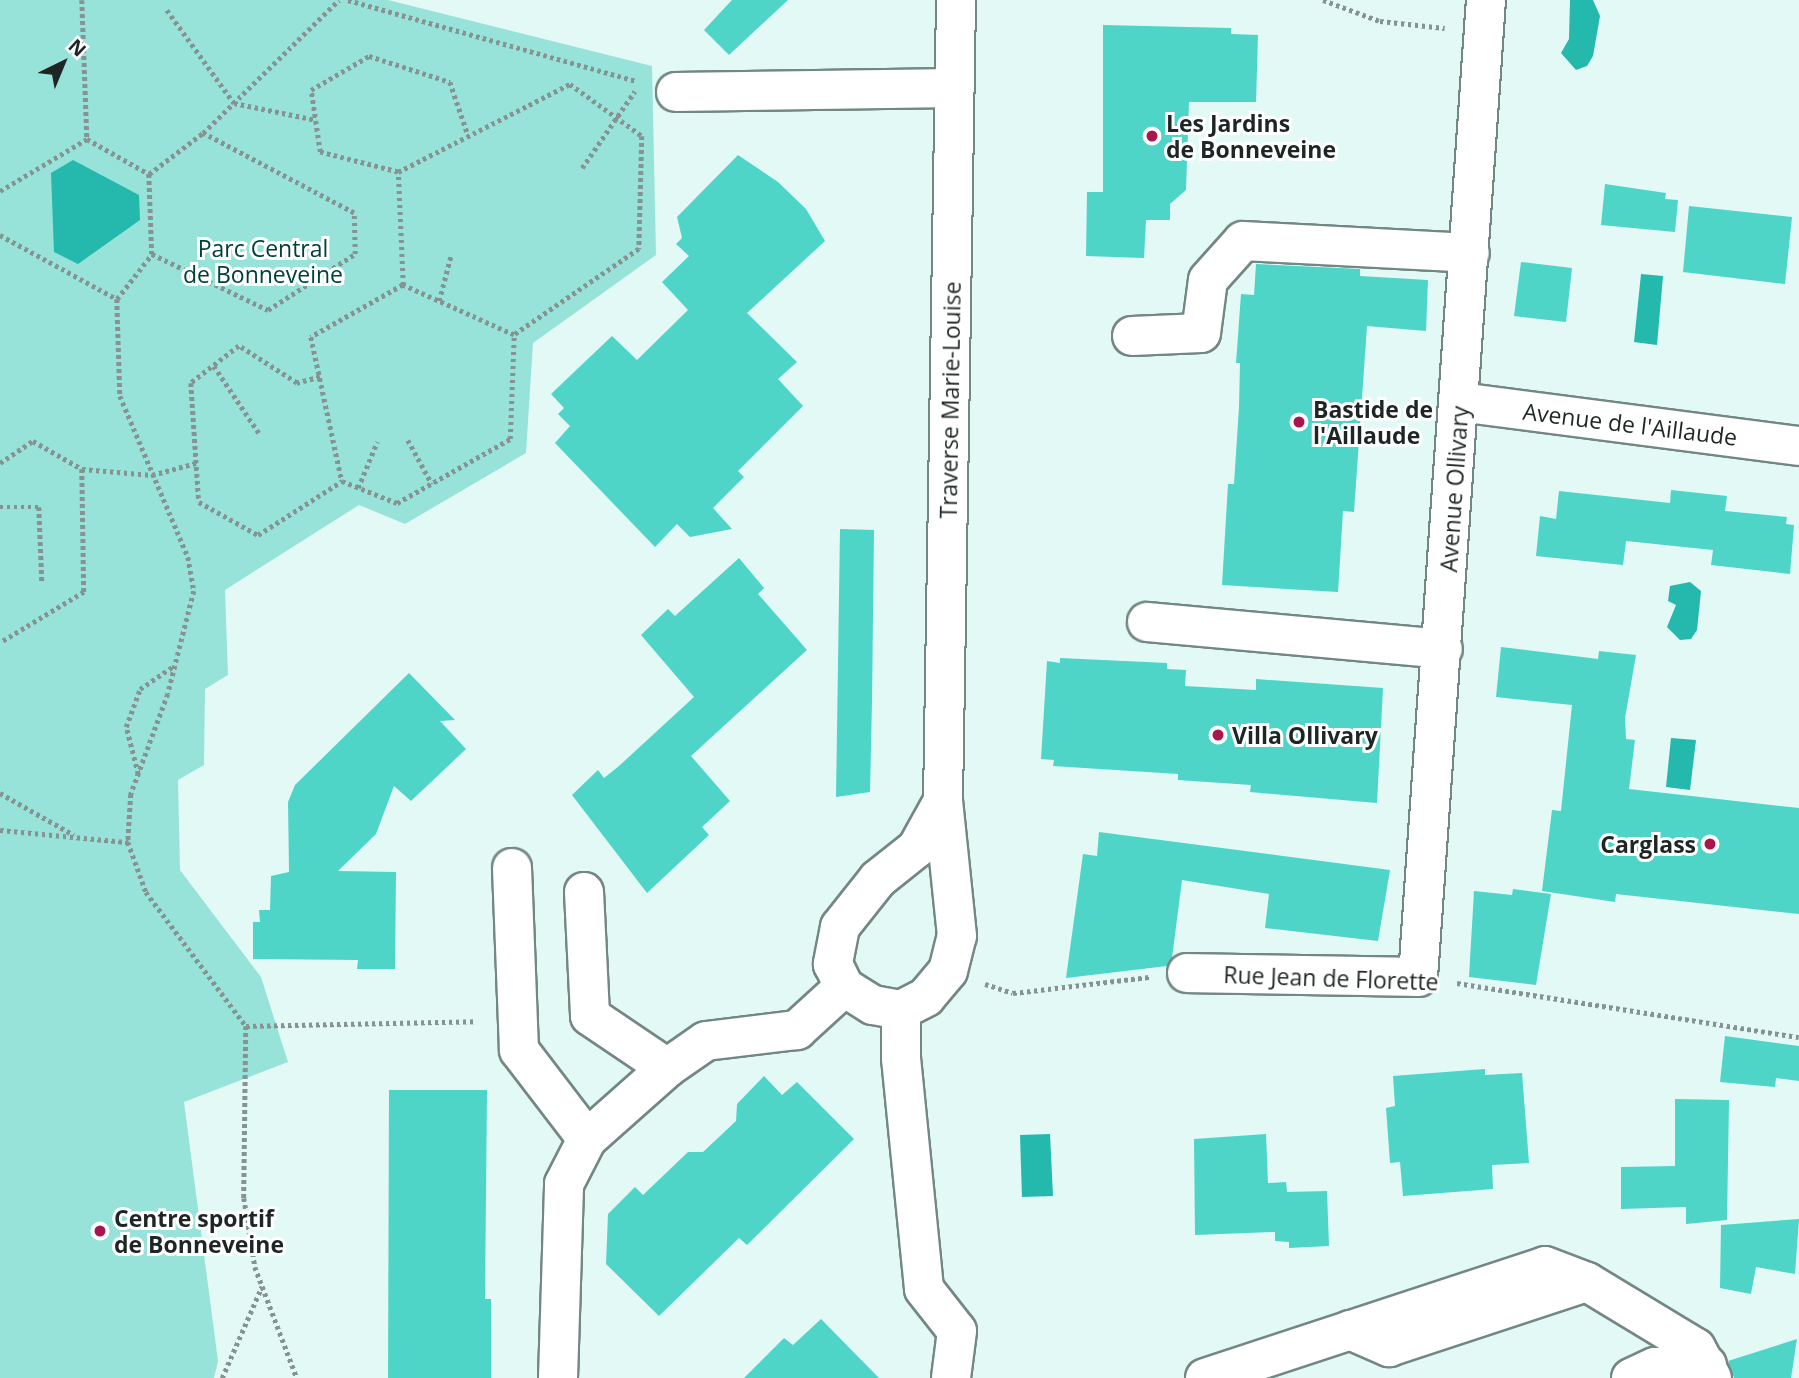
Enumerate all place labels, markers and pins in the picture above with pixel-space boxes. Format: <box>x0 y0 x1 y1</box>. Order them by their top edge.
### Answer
place label: Les Jardins de Bonneveine <box>1166 109 1336 163</box>
marker: Les Jardins de Bonneveine <box>1144 128 1160 144</box>
place label: Bastide de l'Aillaude <box>1313 395 1433 449</box>
marker: Bastide de l'Aillaude <box>1291 414 1307 430</box>
place label: Villa Ollivary <box>1232 721 1378 749</box>
marker: Villa Ollivary <box>1210 727 1226 743</box>
place label: Carglass <box>1600 830 1696 858</box>
marker: Carglass <box>1702 836 1718 852</box>
place label: Centre sportif de Bonneveine <box>114 1204 284 1258</box>
marker: Centre sportif de Bonneveine <box>92 1223 108 1239</box>

